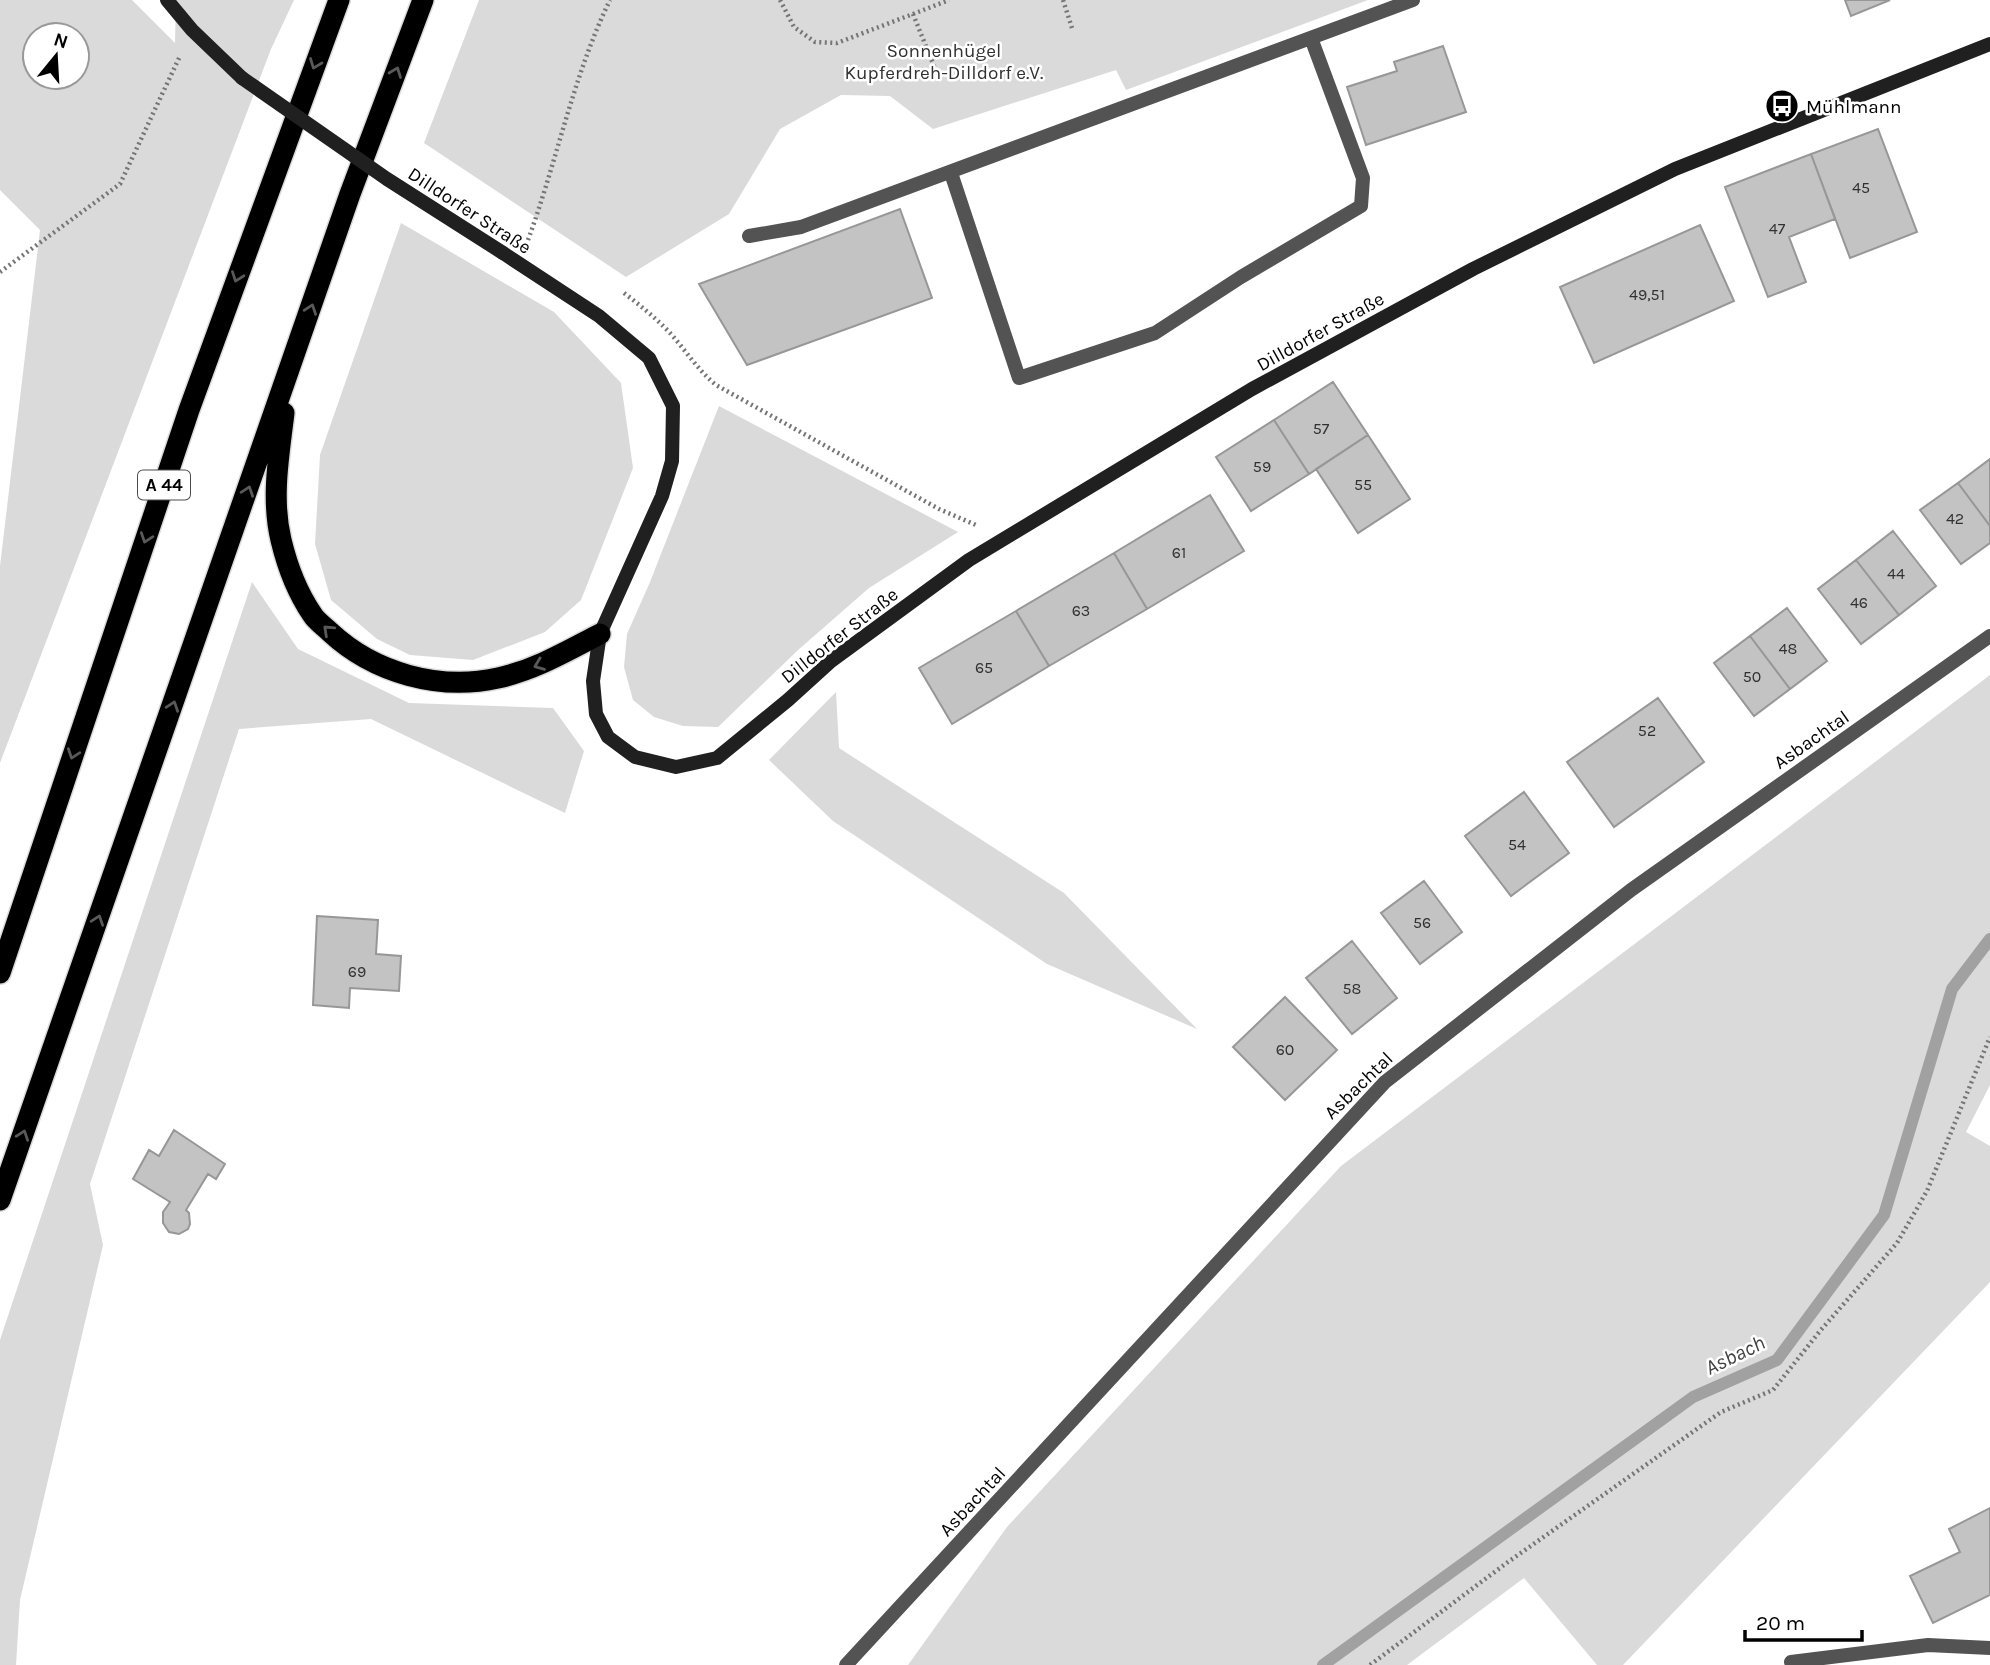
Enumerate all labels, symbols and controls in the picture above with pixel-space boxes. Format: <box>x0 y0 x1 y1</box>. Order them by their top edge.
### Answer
north arrow <box>21 21 91 91</box>
text: N <box>51 28 71 53</box>
park label: Sonnenhügel Kupferdreh-Dilldorf e.V. <box>845 40 1043 84</box>
one-way arrow <box>309 57 323 69</box>
one-way arrow <box>388 66 402 78</box>
bus stop icon: Mühlmann <box>1763 87 1801 125</box>
place label: Mühlmann <box>1806 96 1902 118</box>
street label: Dilldorfer Straße <box>404 163 535 259</box>
house number: 45 <box>1852 178 1870 197</box>
house number: 47 <box>1769 219 1786 238</box>
one-way arrow <box>231 271 245 283</box>
house number: 49,51 <box>1629 285 1665 304</box>
street label: Dilldorfer Straße <box>1253 288 1388 376</box>
one-way arrow <box>302 303 317 315</box>
house number: 57 <box>1313 419 1330 438</box>
house number: 59 <box>1253 457 1271 476</box>
road number: A 44 <box>138 471 190 500</box>
house number: 55 <box>1354 475 1372 494</box>
one-way arrow <box>239 485 253 497</box>
house number: 42 <box>1946 509 1964 528</box>
one-way arrow <box>140 532 154 544</box>
house number: 61 <box>1172 543 1186 562</box>
house number: 44 <box>1887 564 1905 583</box>
street label: Dilldorfer Straße <box>777 583 902 688</box>
house number: 46 <box>1850 593 1868 612</box>
house number: 63 <box>1072 601 1090 620</box>
one-way arrow <box>323 626 336 638</box>
house number: 48 <box>1779 639 1797 658</box>
one-way arrow <box>534 656 546 670</box>
house number: 65 <box>975 658 993 677</box>
house number: 50 <box>1743 667 1761 686</box>
one-way arrow <box>164 700 178 712</box>
street label: Asbachtal <box>1770 706 1853 774</box>
house number: 52 <box>1638 721 1656 740</box>
one-way arrow <box>67 748 82 760</box>
house number: 54 <box>1508 835 1526 854</box>
house number: 56 <box>1413 913 1431 932</box>
one-way arrow <box>89 915 103 927</box>
house number: 69 <box>348 962 366 981</box>
house number: 58 <box>1343 979 1361 998</box>
house number: 60 <box>1276 1040 1294 1059</box>
street label: Asbachtal <box>1320 1048 1398 1124</box>
one-way arrow <box>14 1130 28 1142</box>
water label: Asbach <box>1701 1330 1769 1380</box>
street label: Asbachtal <box>935 1462 1010 1541</box>
scale bar <box>1745 1598 1862 1642</box>
text: 20 m <box>1756 1611 1805 1635</box>

